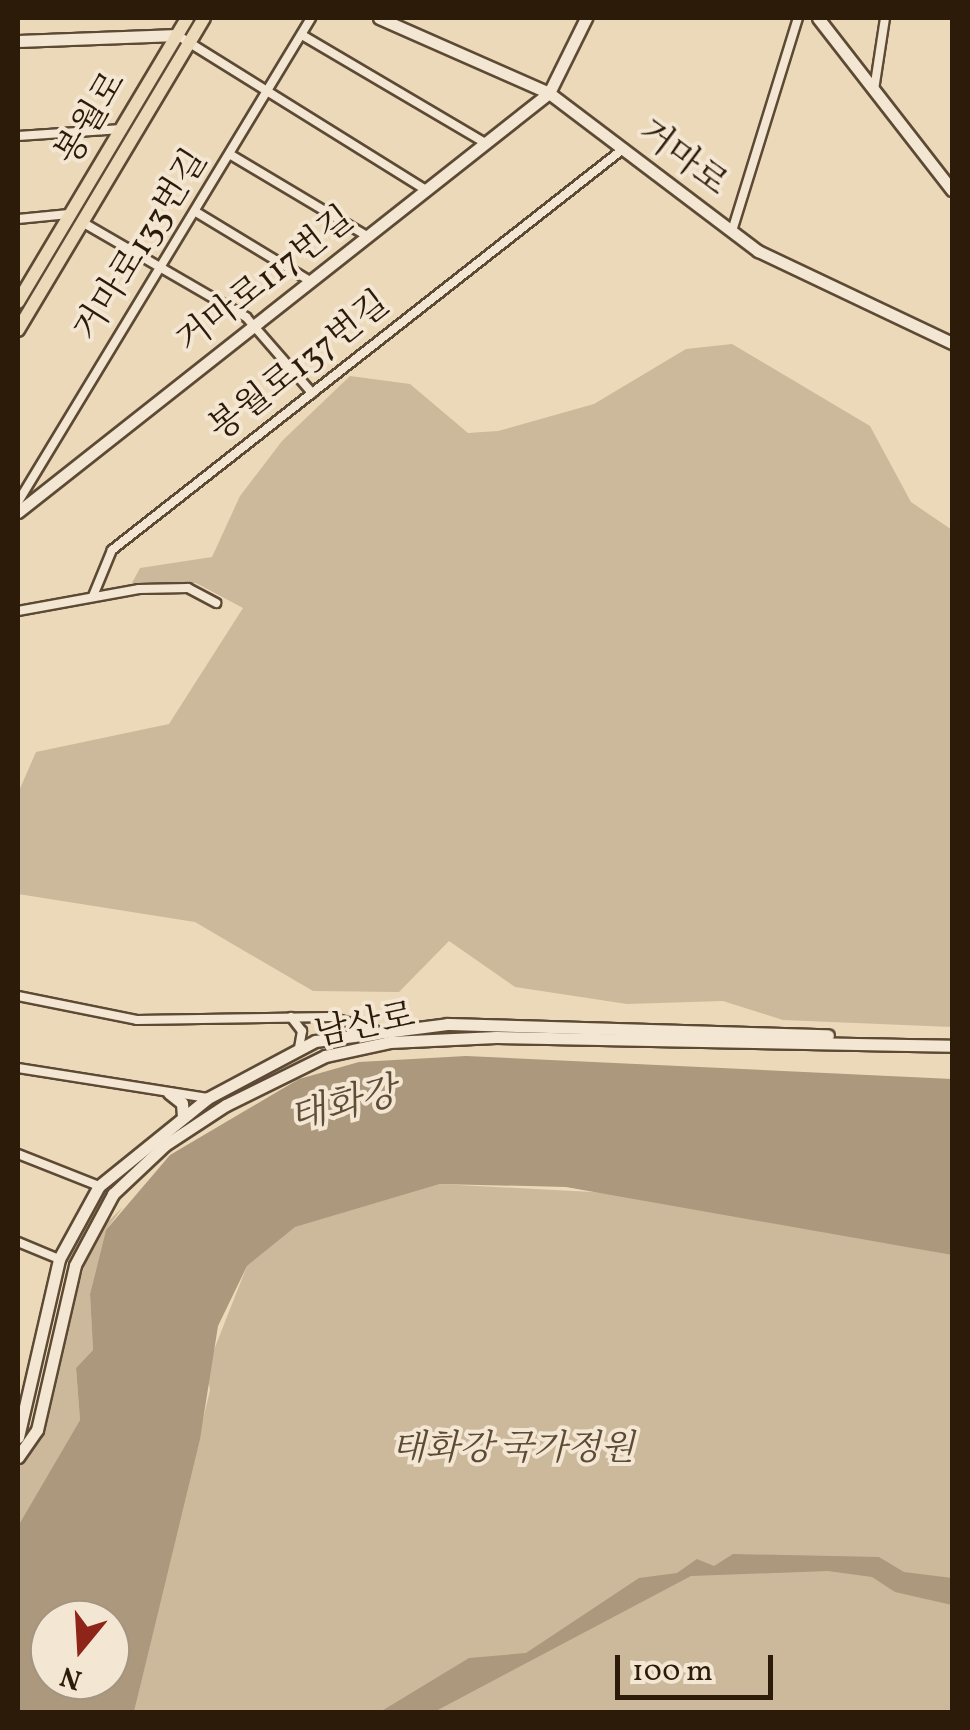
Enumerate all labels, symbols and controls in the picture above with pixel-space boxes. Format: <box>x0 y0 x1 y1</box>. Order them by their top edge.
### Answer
street label: 봉월로 <box>48 65 136 173</box>
street label: 거마로 <box>629 112 735 206</box>
street label: 거마로133번길 <box>66 142 218 350</box>
street label: 거마로117번길 <box>169 199 363 363</box>
street label: 봉월로137번길 <box>201 283 399 451</box>
street label: 남산로 <box>311 996 419 1056</box>
water label: 태화강 <box>285 1071 403 1143</box>
park label: 태화강 국가정원 <box>392 1429 634 1471</box>
north arrow <box>30 1600 130 1700</box>
scale bar <box>620 1635 778 1697</box>
text: 100 m <box>632 1651 713 1693</box>
text: N <box>56 1655 87 1699</box>

